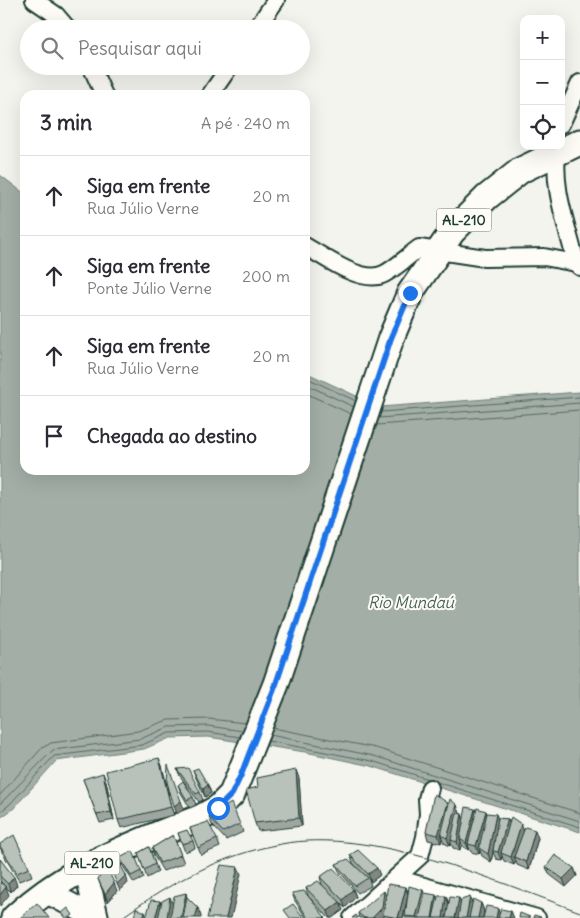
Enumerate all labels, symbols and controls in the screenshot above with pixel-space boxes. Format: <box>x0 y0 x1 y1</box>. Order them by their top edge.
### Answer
map controls <box>520 15 565 150</box>
button: + <box>520 15 565 60</box>
search box <box>20 20 310 75</box>
icon: search <box>38 34 66 62</box>
text: Pesquisar aqui <box>78 36 202 60</box>
button: − <box>520 60 565 105</box>
button: locate <box>520 105 565 150</box>
text: 3 min <box>40 109 92 136</box>
text: A pé · 240 m <box>201 113 290 133</box>
text: Siga em frente <box>87 174 210 198</box>
icon: ahead <box>40 182 68 210</box>
text: 20 m <box>253 186 290 206</box>
text: Rua Júlio Verne <box>87 198 199 218</box>
road number: AL-210 <box>436 208 492 232</box>
text: Siga em frente <box>87 254 210 278</box>
icon: ahead <box>40 262 68 290</box>
text: 200 m <box>242 266 290 286</box>
text: Ponte Júlio Verne <box>87 278 212 298</box>
route end <box>399 282 422 305</box>
text: Siga em frente <box>87 334 210 358</box>
icon: ahead <box>40 342 68 370</box>
text: 20 m <box>253 346 290 366</box>
text: Rua Júlio Verne <box>87 358 199 378</box>
icon: arrive <box>40 422 68 450</box>
text: Chegada ao destino <box>87 424 257 448</box>
water label: Rio Mundaú <box>368 592 456 612</box>
route start <box>207 797 230 820</box>
road number: AL-210 <box>64 851 120 874</box>

